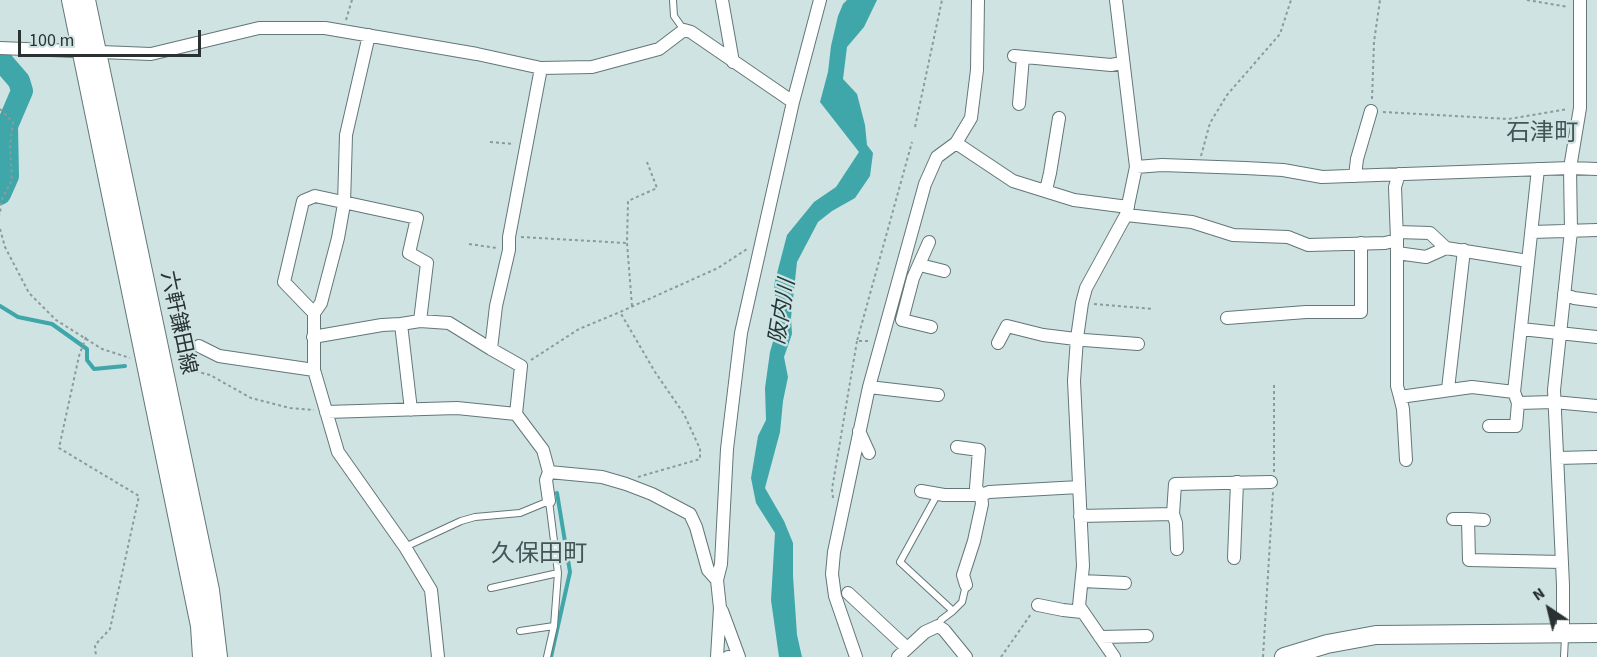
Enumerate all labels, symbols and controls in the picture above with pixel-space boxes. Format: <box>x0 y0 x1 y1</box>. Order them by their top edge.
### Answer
scale bar <box>21 18 204 56</box>
text: 100 m <box>29 28 74 53</box>
district label: 石津町 <box>1506 121 1578 149</box>
street label: 六軒鎌田線 <box>154 269 200 377</box>
water label: 阪内川 <box>766 277 802 347</box>
district label: 久保田町 <box>491 542 587 570</box>
north arrow <box>1519 579 1579 639</box>
text: N <box>1528 582 1549 606</box>

